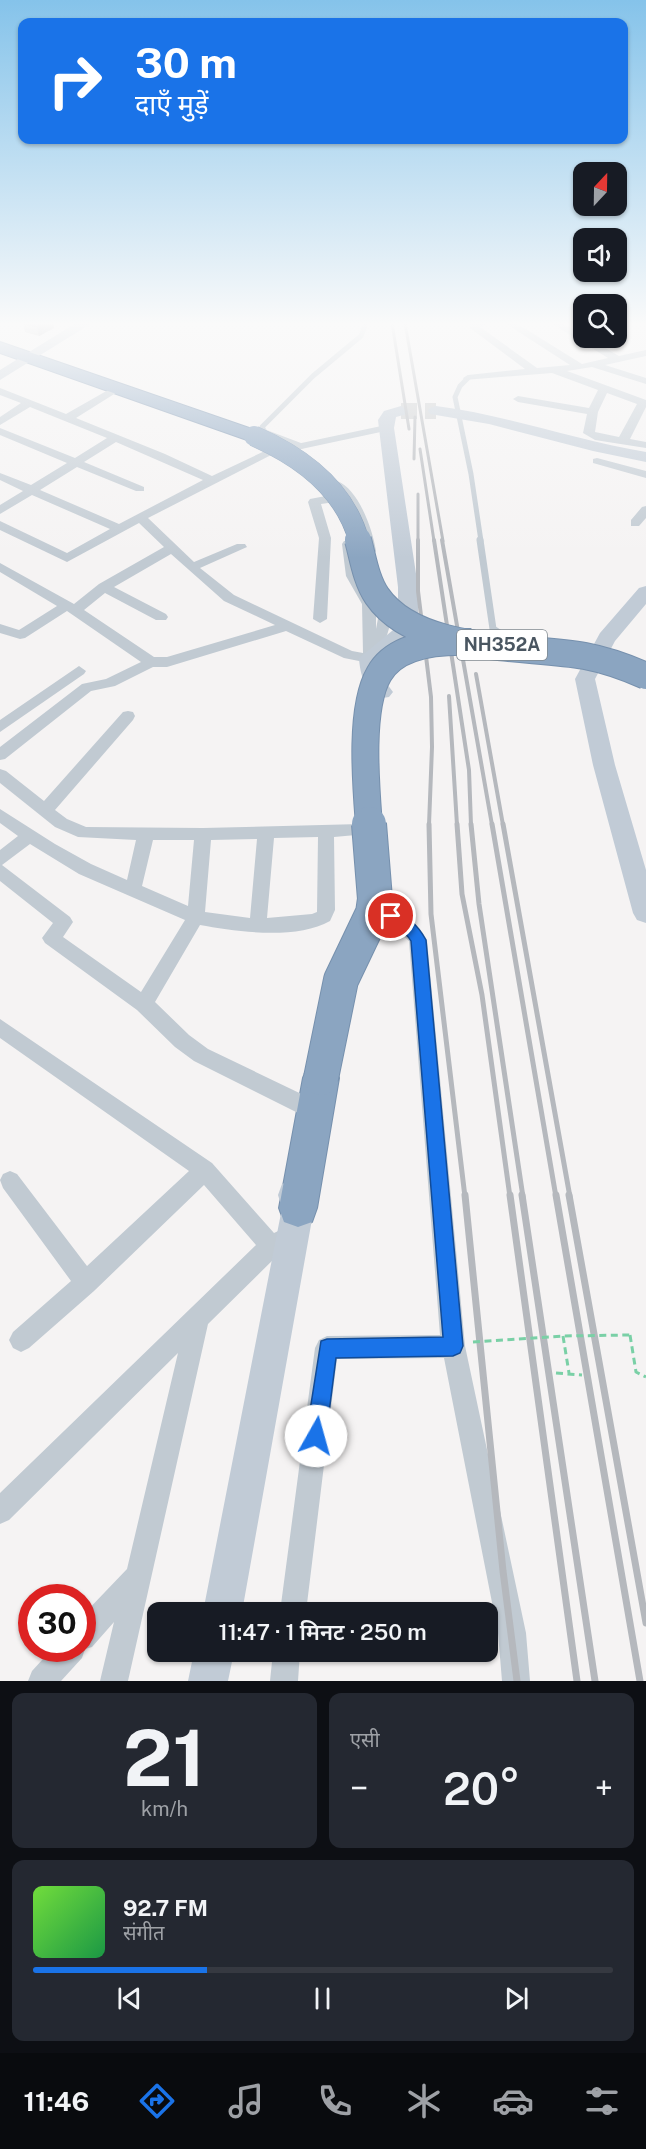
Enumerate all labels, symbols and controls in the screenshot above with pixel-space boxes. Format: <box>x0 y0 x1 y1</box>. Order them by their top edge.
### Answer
text: 30 m <box>135 38 237 87</box>
icon: right <box>36 42 114 120</box>
text: दाएँ मुड़ें <box>135 88 208 120</box>
north arrow <box>573 162 627 216</box>
map controls <box>573 162 627 348</box>
button: sound <box>573 228 627 282</box>
button: search <box>573 294 627 348</box>
road number: NH352A <box>457 630 547 660</box>
pin <box>365 890 416 941</box>
icon: arrive <box>374 899 407 932</box>
position arrow <box>284 1404 348 1468</box>
speed limit sign: 30 <box>18 1584 96 1662</box>
text: 11:47 · 1 मिनट · 250 m <box>218 1619 427 1645</box>
text: 21 <box>123 1712 206 1804</box>
text: एसी <box>350 1728 380 1752</box>
text: 20° <box>443 1762 520 1815</box>
text: − <box>350 1769 368 1807</box>
text: + <box>595 1769 613 1807</box>
text: km/h <box>141 1797 188 1821</box>
text: 92.7 FM <box>123 1895 208 1921</box>
text: संगीत <box>123 1921 164 1945</box>
icon: previous <box>113 1982 146 2015</box>
icon: pause <box>306 1982 339 2015</box>
icon: next <box>500 1982 533 2015</box>
icon: directions <box>136 2080 178 2122</box>
icon: music <box>225 2080 267 2122</box>
icon: phone <box>314 2080 356 2122</box>
icon: climate <box>403 2080 445 2122</box>
icon: car <box>492 2080 534 2122</box>
icon: filters <box>581 2080 623 2122</box>
text: 11:46 <box>23 2085 89 2117</box>

